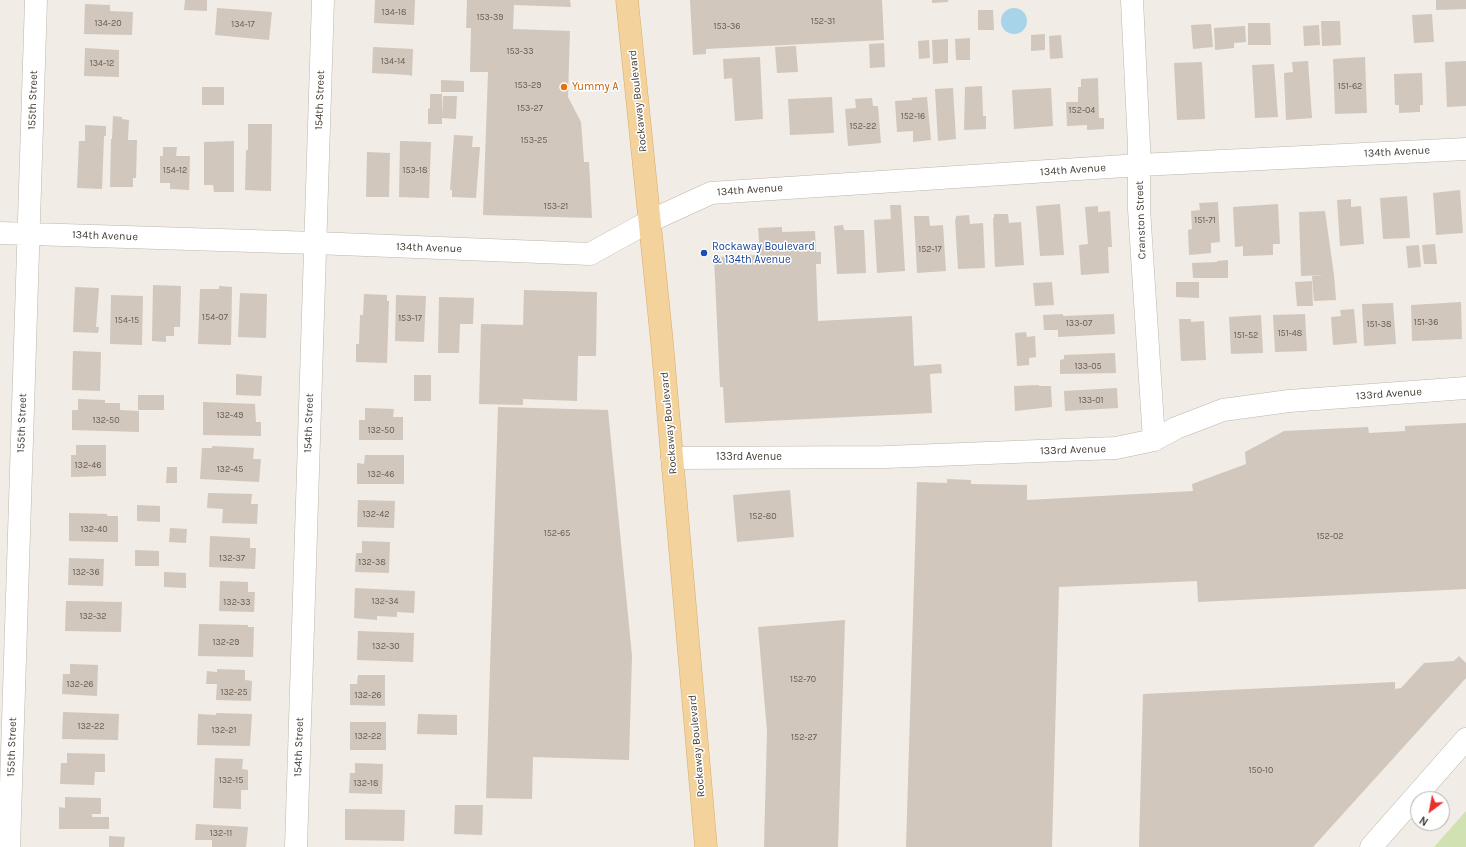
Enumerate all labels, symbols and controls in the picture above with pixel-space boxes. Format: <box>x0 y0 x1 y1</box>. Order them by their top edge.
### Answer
house number: 134-18 <box>382 7 406 17</box>
house number: 153-39 <box>476 12 504 22</box>
house number: 152-31 <box>811 16 835 26</box>
house number: 134-20 <box>94 18 122 28</box>
house number: 134-17 <box>231 19 255 29</box>
house number: 153-36 <box>714 21 740 31</box>
house number: 153-33 <box>506 46 534 56</box>
street label: Rockaway Boulevard <box>626 49 650 153</box>
house number: 134-14 <box>381 56 405 66</box>
house number: 134-12 <box>90 58 114 68</box>
street label: 155th Street <box>25 70 41 130</box>
street label: 154th Street <box>312 70 328 130</box>
house number: 153-29 <box>515 80 541 90</box>
place label: Yummy A <box>572 80 619 94</box>
house number: 151-62 <box>1338 81 1362 91</box>
marker: Yummy A <box>559 82 569 92</box>
house number: 153-27 <box>517 103 543 113</box>
house number: 152-04 <box>1069 105 1095 115</box>
house number: 152-16 <box>901 111 925 121</box>
house number: 152-22 <box>850 121 876 131</box>
house number: 153-25 <box>521 135 547 145</box>
street label: 134th Avenue <box>1364 144 1430 160</box>
street label: 134th Avenue <box>1040 161 1106 179</box>
house number: 154-12 <box>163 165 187 175</box>
house number: 153-18 <box>402 165 428 175</box>
street label: Cranston Street <box>1133 180 1149 260</box>
street label: 134th Avenue <box>717 181 783 199</box>
house number: 153-21 <box>544 201 568 211</box>
house number: 151-71 <box>1194 215 1216 225</box>
street label: 134th Avenue <box>72 228 138 244</box>
street label: 134th Avenue <box>396 240 462 256</box>
place label: Rockaway Boulevard & 134th Avenue <box>712 240 815 266</box>
house number: 152-17 <box>918 244 942 254</box>
marker: Rockaway Boulevard & 134th Avenue <box>699 248 709 258</box>
house number: 154-07 <box>202 312 228 322</box>
house number: 153-17 <box>398 313 422 323</box>
house number: 154-15 <box>115 315 139 325</box>
house number: 151-36 <box>1414 317 1438 327</box>
house number: 133-07 <box>1066 318 1092 328</box>
house number: 151-38 <box>1366 319 1392 329</box>
house number: 151-48 <box>1278 328 1302 338</box>
house number: 151-52 <box>1234 330 1258 340</box>
house number: 133-05 <box>1074 361 1102 371</box>
street label: Rockaway Boulevard <box>658 371 680 475</box>
street label: 133rd Avenue <box>1356 385 1422 403</box>
street label: 155th Street <box>14 393 30 453</box>
street label: 154th Street <box>301 393 317 453</box>
house number: 133-01 <box>1078 395 1104 405</box>
house number: 132-49 <box>217 410 243 420</box>
house number: 132-50 <box>92 415 120 425</box>
house number: 132-50 <box>367 425 395 435</box>
street label: 133rd Avenue <box>1040 442 1106 458</box>
street label: 133rd Avenue <box>716 450 782 464</box>
house number: 132-46 <box>75 460 101 470</box>
house number: 132-45 <box>217 464 243 474</box>
house number: 132-46 <box>368 469 394 479</box>
house number: 132-42 <box>363 509 389 519</box>
house number: 152-80 <box>749 511 777 521</box>
house number: 132-40 <box>80 524 108 534</box>
house number: 152-65 <box>544 528 570 538</box>
house number: 152-02 <box>1317 531 1343 541</box>
house number: 132-37 <box>219 553 245 563</box>
house number: 132-38 <box>358 557 386 567</box>
house number: 132-36 <box>72 567 100 577</box>
house number: 132-34 <box>372 596 398 606</box>
house number: 132-33 <box>223 597 251 607</box>
house number: 132-32 <box>79 611 107 621</box>
house number: 132-29 <box>212 637 240 647</box>
house number: 132-30 <box>372 641 400 651</box>
house number: 152-70 <box>790 674 816 684</box>
house number: 132-26 <box>66 679 94 689</box>
house number: 132-25 <box>221 687 247 697</box>
house number: 132-26 <box>354 690 382 700</box>
street label: Rockaway Boulevard <box>686 694 708 798</box>
street label: 155th Street <box>4 717 20 777</box>
street label: 154th Street <box>291 717 307 777</box>
house number: 132-22 <box>77 721 105 731</box>
house number: 132-21 <box>212 725 236 735</box>
house number: 132-22 <box>354 731 382 741</box>
house number: 152-27 <box>791 732 817 742</box>
house number: 150-10 <box>1249 765 1273 775</box>
house number: 132-15 <box>219 775 243 785</box>
house number: 132-18 <box>353 778 379 788</box>
north arrow <box>1410 791 1450 831</box>
text: N <box>1417 813 1431 828</box>
house number: 132-11 <box>210 828 232 838</box>

